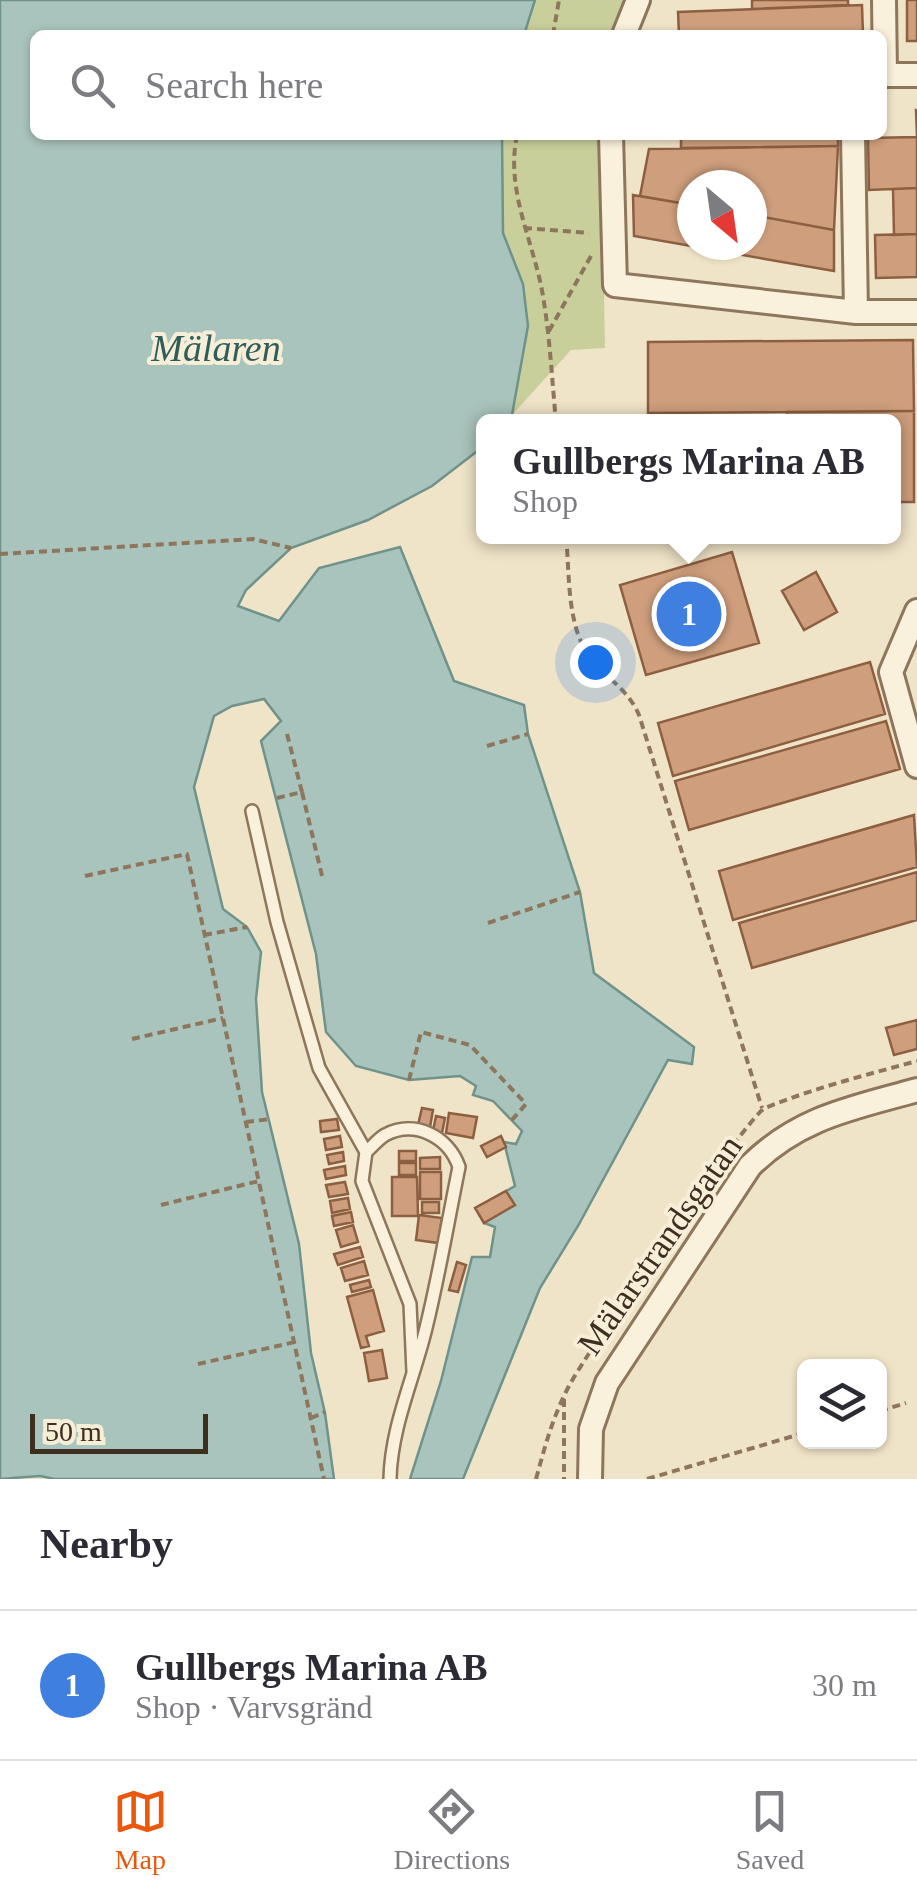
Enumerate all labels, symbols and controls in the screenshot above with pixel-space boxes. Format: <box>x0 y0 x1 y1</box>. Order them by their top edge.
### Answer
search box <box>30 30 887 140</box>
icon: search <box>65 58 120 113</box>
text: Search here <box>145 64 323 106</box>
north arrow <box>677 170 767 260</box>
water label: Mälaren <box>150 327 281 369</box>
popup <box>476 414 901 544</box>
text: Gullbergs Marina AB <box>512 440 865 482</box>
text: Shop <box>512 483 578 519</box>
pin: 1 <box>656 576 722 652</box>
your location <box>570 637 621 688</box>
street label: Mälarstrandsgatan <box>570 1128 750 1362</box>
map controls <box>797 1359 887 1449</box>
button: layers <box>797 1359 887 1449</box>
scale bar <box>30 1409 208 1454</box>
text: 50 m <box>45 1416 102 1447</box>
text: Nearby <box>40 1521 173 1567</box>
text: Gullbergs Marina AB <box>135 1646 488 1688</box>
text: 1 <box>65 1667 81 1703</box>
text: 30 m <box>812 1667 877 1703</box>
text: Shop · Varvsgränd <box>135 1689 373 1725</box>
tab: Map <box>113 1784 168 1876</box>
tab: Directions <box>393 1784 510 1876</box>
tab: Saved <box>736 1784 804 1876</box>

